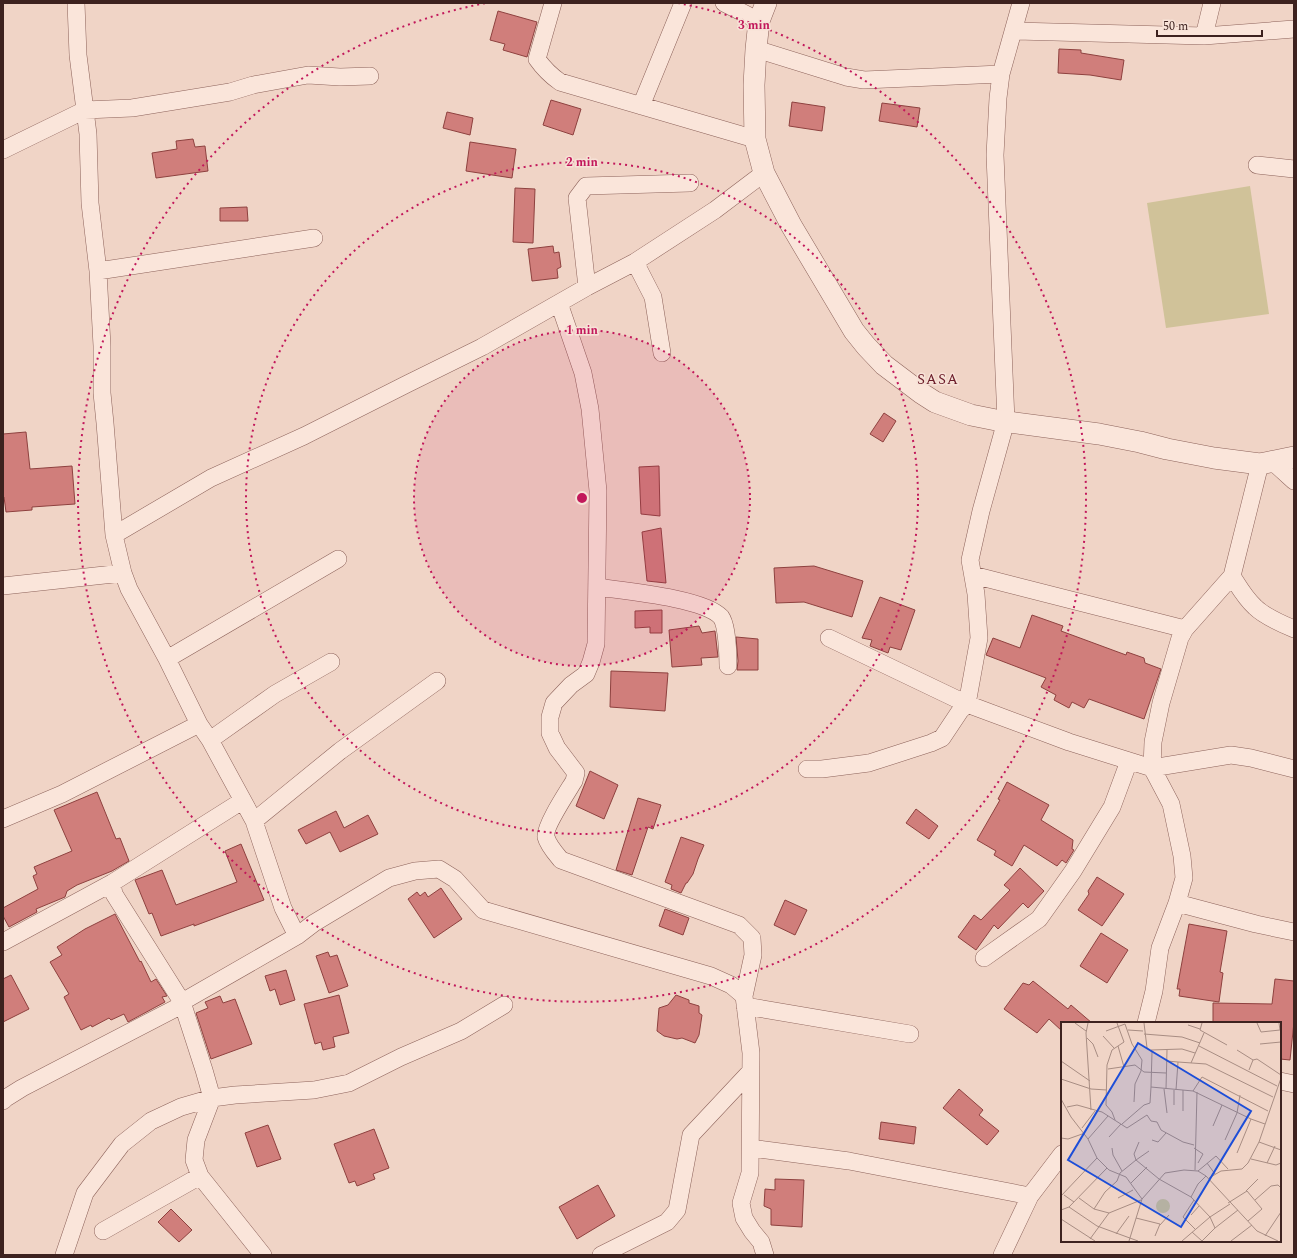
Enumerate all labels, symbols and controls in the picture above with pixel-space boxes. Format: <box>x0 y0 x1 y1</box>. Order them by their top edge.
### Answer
scale bar <box>1157 12 1262 38</box>
text: 3 min <box>738 16 771 35</box>
text: 50 m <box>1163 17 1188 36</box>
text: 2 min <box>566 153 599 172</box>
text: 1 min <box>566 321 599 340</box>
district label: SASA <box>917 368 959 391</box>
centre of rings <box>575 491 589 505</box>
inset map <box>1061 1022 1281 1242</box>

